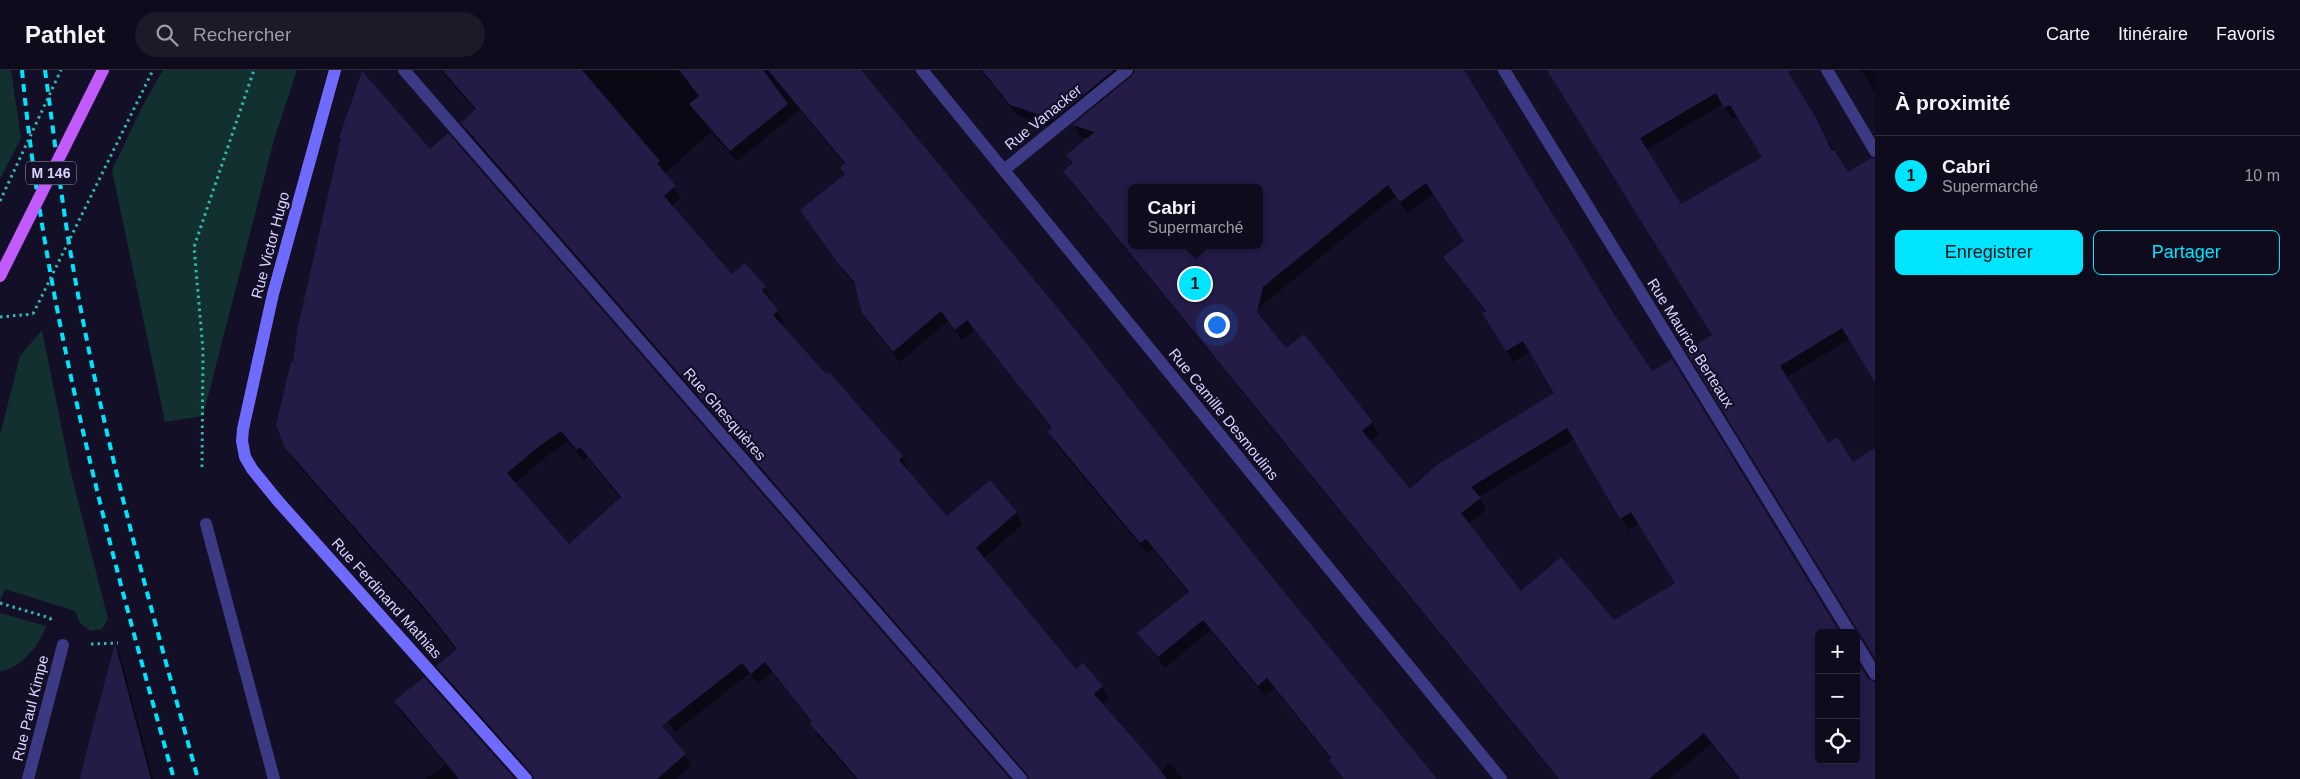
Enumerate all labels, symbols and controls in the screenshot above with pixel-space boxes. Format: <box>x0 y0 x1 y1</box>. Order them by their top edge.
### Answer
search box <box>135 12 485 57</box>
text: Pathlet <box>25 21 105 48</box>
icon: search <box>153 21 181 49</box>
text: Rechercher <box>193 24 291 45</box>
text: Carte <box>2046 24 2090 44</box>
text: Itinéraire <box>2118 24 2188 44</box>
text: Favoris <box>2216 24 2275 44</box>
street label: Rue Vanacker <box>1001 81 1085 153</box>
text: À proximité <box>1895 91 2011 114</box>
text: Cabri <box>1942 156 1991 177</box>
road number: M 146 <box>26 162 76 185</box>
text: 1 <box>1907 167 1915 184</box>
text: 10 m <box>2244 167 2280 184</box>
text: Supermarché <box>1942 178 2038 195</box>
popup <box>1128 184 1263 249</box>
street label: Rue Victor Hugo <box>248 190 292 300</box>
text: Cabri <box>1147 197 1196 218</box>
text: Supermarché <box>1147 219 1244 236</box>
button: Enregistrer <box>1895 230 2083 275</box>
button: Partager <box>2093 230 2280 275</box>
pin: 1 <box>1179 265 1211 303</box>
street label: Rue Maurice Berteaux <box>1644 275 1738 411</box>
your location <box>1204 312 1230 338</box>
street label: Rue Camille Desmoulins <box>1166 345 1282 483</box>
street label: Rue Ghesquières <box>680 364 770 464</box>
street label: Rue Ferdinand Mathias <box>329 534 445 662</box>
map controls <box>1815 629 1860 764</box>
button: + <box>1815 629 1860 674</box>
street label: Rue Paul Kimpe <box>9 653 51 763</box>
button: − <box>1815 674 1860 719</box>
button: locate <box>1815 719 1860 764</box>

